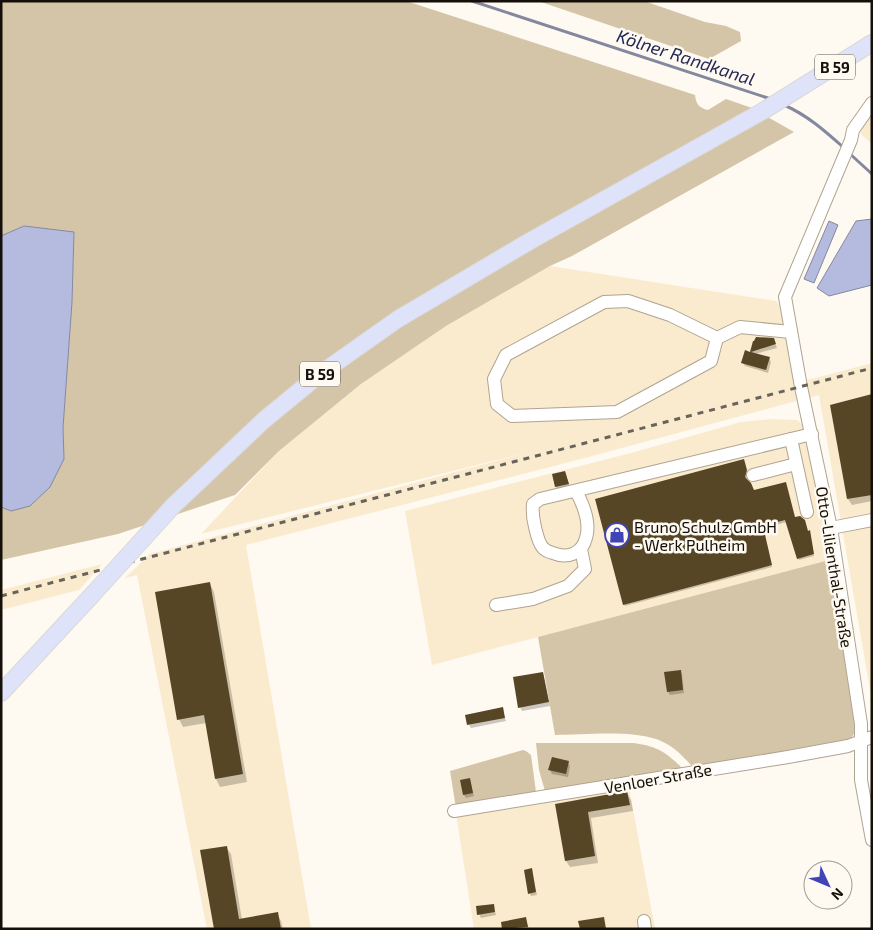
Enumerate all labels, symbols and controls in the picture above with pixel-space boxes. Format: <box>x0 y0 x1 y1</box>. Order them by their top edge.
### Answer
water label: Kölner Randkanal <box>614 24 758 90</box>
road number: B 59 <box>815 54 855 80</box>
road number: B 59 <box>300 362 340 386</box>
street label: Otto-Lilienthal-Straße <box>813 485 857 649</box>
place label: Bruno Schulz GmbH - Werk Pulheim <box>634 517 777 554</box>
shop icon: Bruno Schulz GmbH - Werk Pulheim <box>604 522 630 548</box>
street label: Venloer Straße <box>603 759 713 797</box>
north arrow <box>803 860 853 910</box>
text: N <box>828 885 847 904</box>

